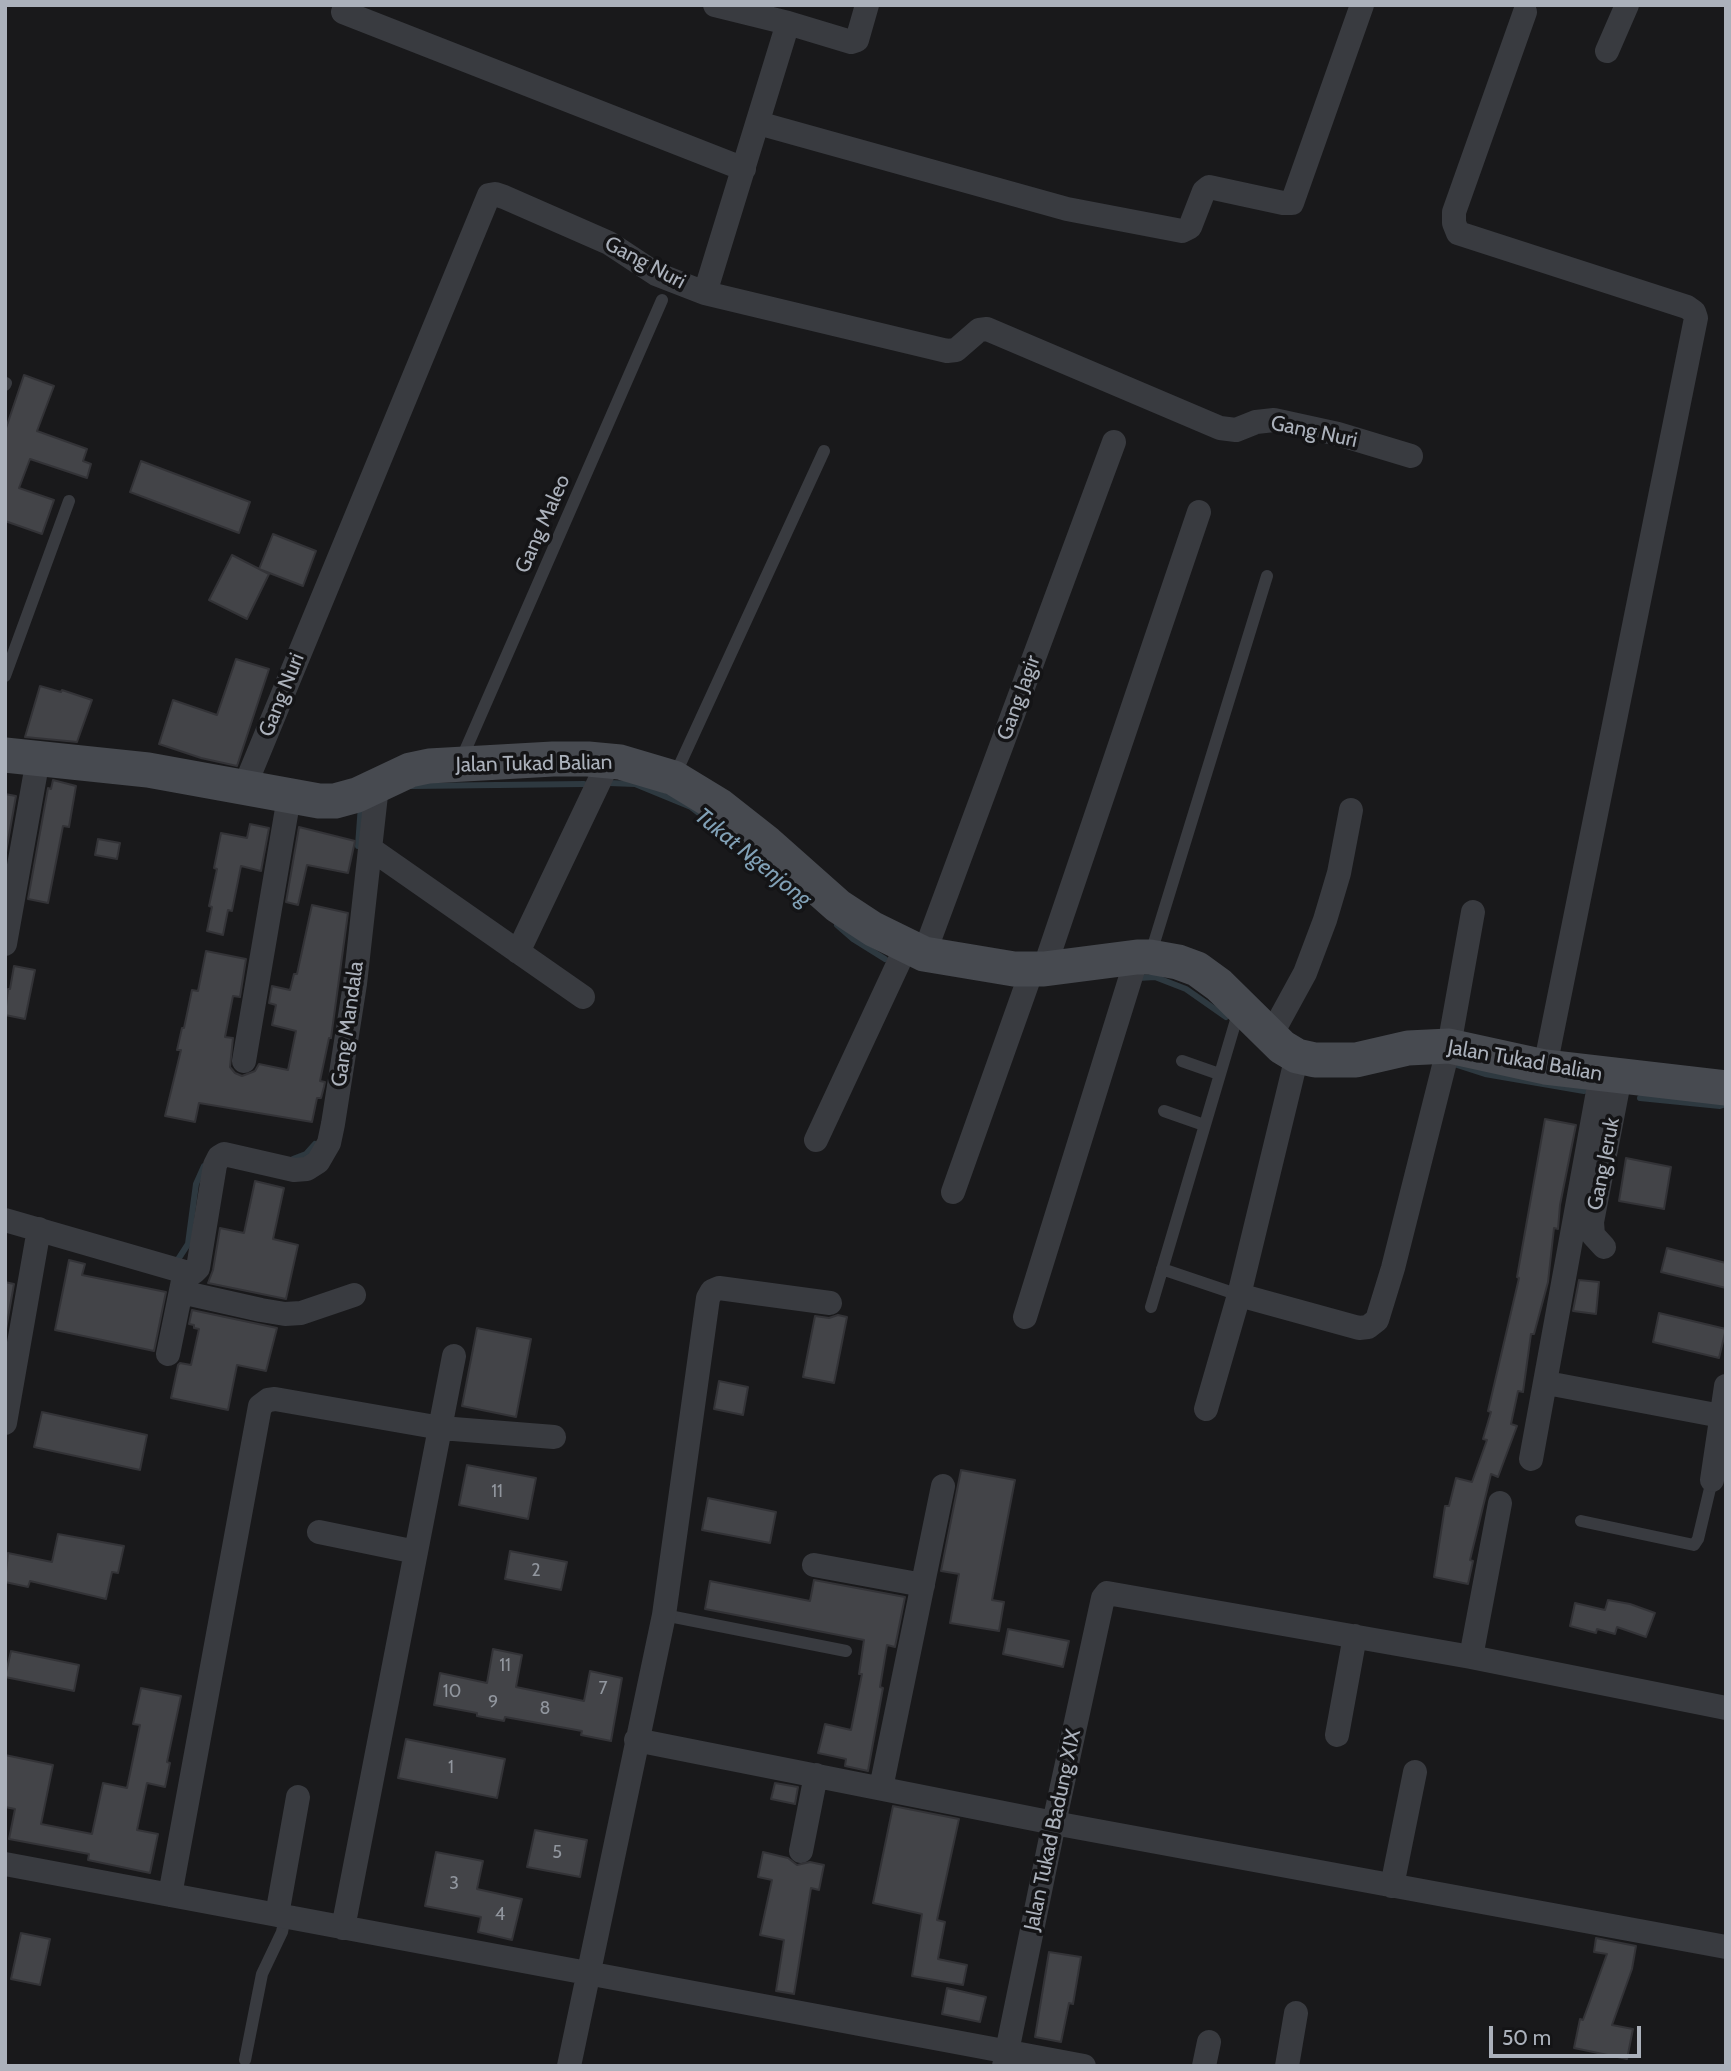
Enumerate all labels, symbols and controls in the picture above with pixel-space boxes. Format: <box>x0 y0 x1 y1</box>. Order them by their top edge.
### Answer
street label: Gang Nuri <box>600 231 690 295</box>
street label: Gang Nuri <box>1268 411 1360 453</box>
street label: Gang Maleo <box>510 471 576 577</box>
street label: Gang Nuri <box>254 650 310 740</box>
street label: Gang Jagir <box>992 652 1046 744</box>
street label: Jalan Tukad Balian <box>455 750 613 778</box>
water label: Tukat Ngenjong <box>689 803 817 913</box>
street label: Gang Mandala <box>327 960 369 1088</box>
street label: Jalan Tukad Balian <box>1446 1035 1604 1087</box>
street label: Gang Jeruk <box>1583 1115 1625 1213</box>
house number: 11 <box>491 1481 503 1503</box>
house number: 2 <box>531 1560 541 1582</box>
house number: 11 <box>499 1655 511 1677</box>
house number: 7 <box>598 1678 608 1700</box>
house number: 10 <box>443 1681 461 1703</box>
house number: 9 <box>488 1692 498 1714</box>
house number: 8 <box>540 1698 550 1720</box>
street label: Jalan Tukad Badung XIX <box>1019 1727 1087 1933</box>
house number: 1 <box>448 1757 454 1779</box>
house number: 5 <box>552 1842 562 1864</box>
house number: 3 <box>449 1873 459 1895</box>
house number: 4 <box>495 1904 505 1926</box>
scale bar <box>1493 2011 1645 2056</box>
text: 50 m <box>1502 2025 1551 2050</box>

